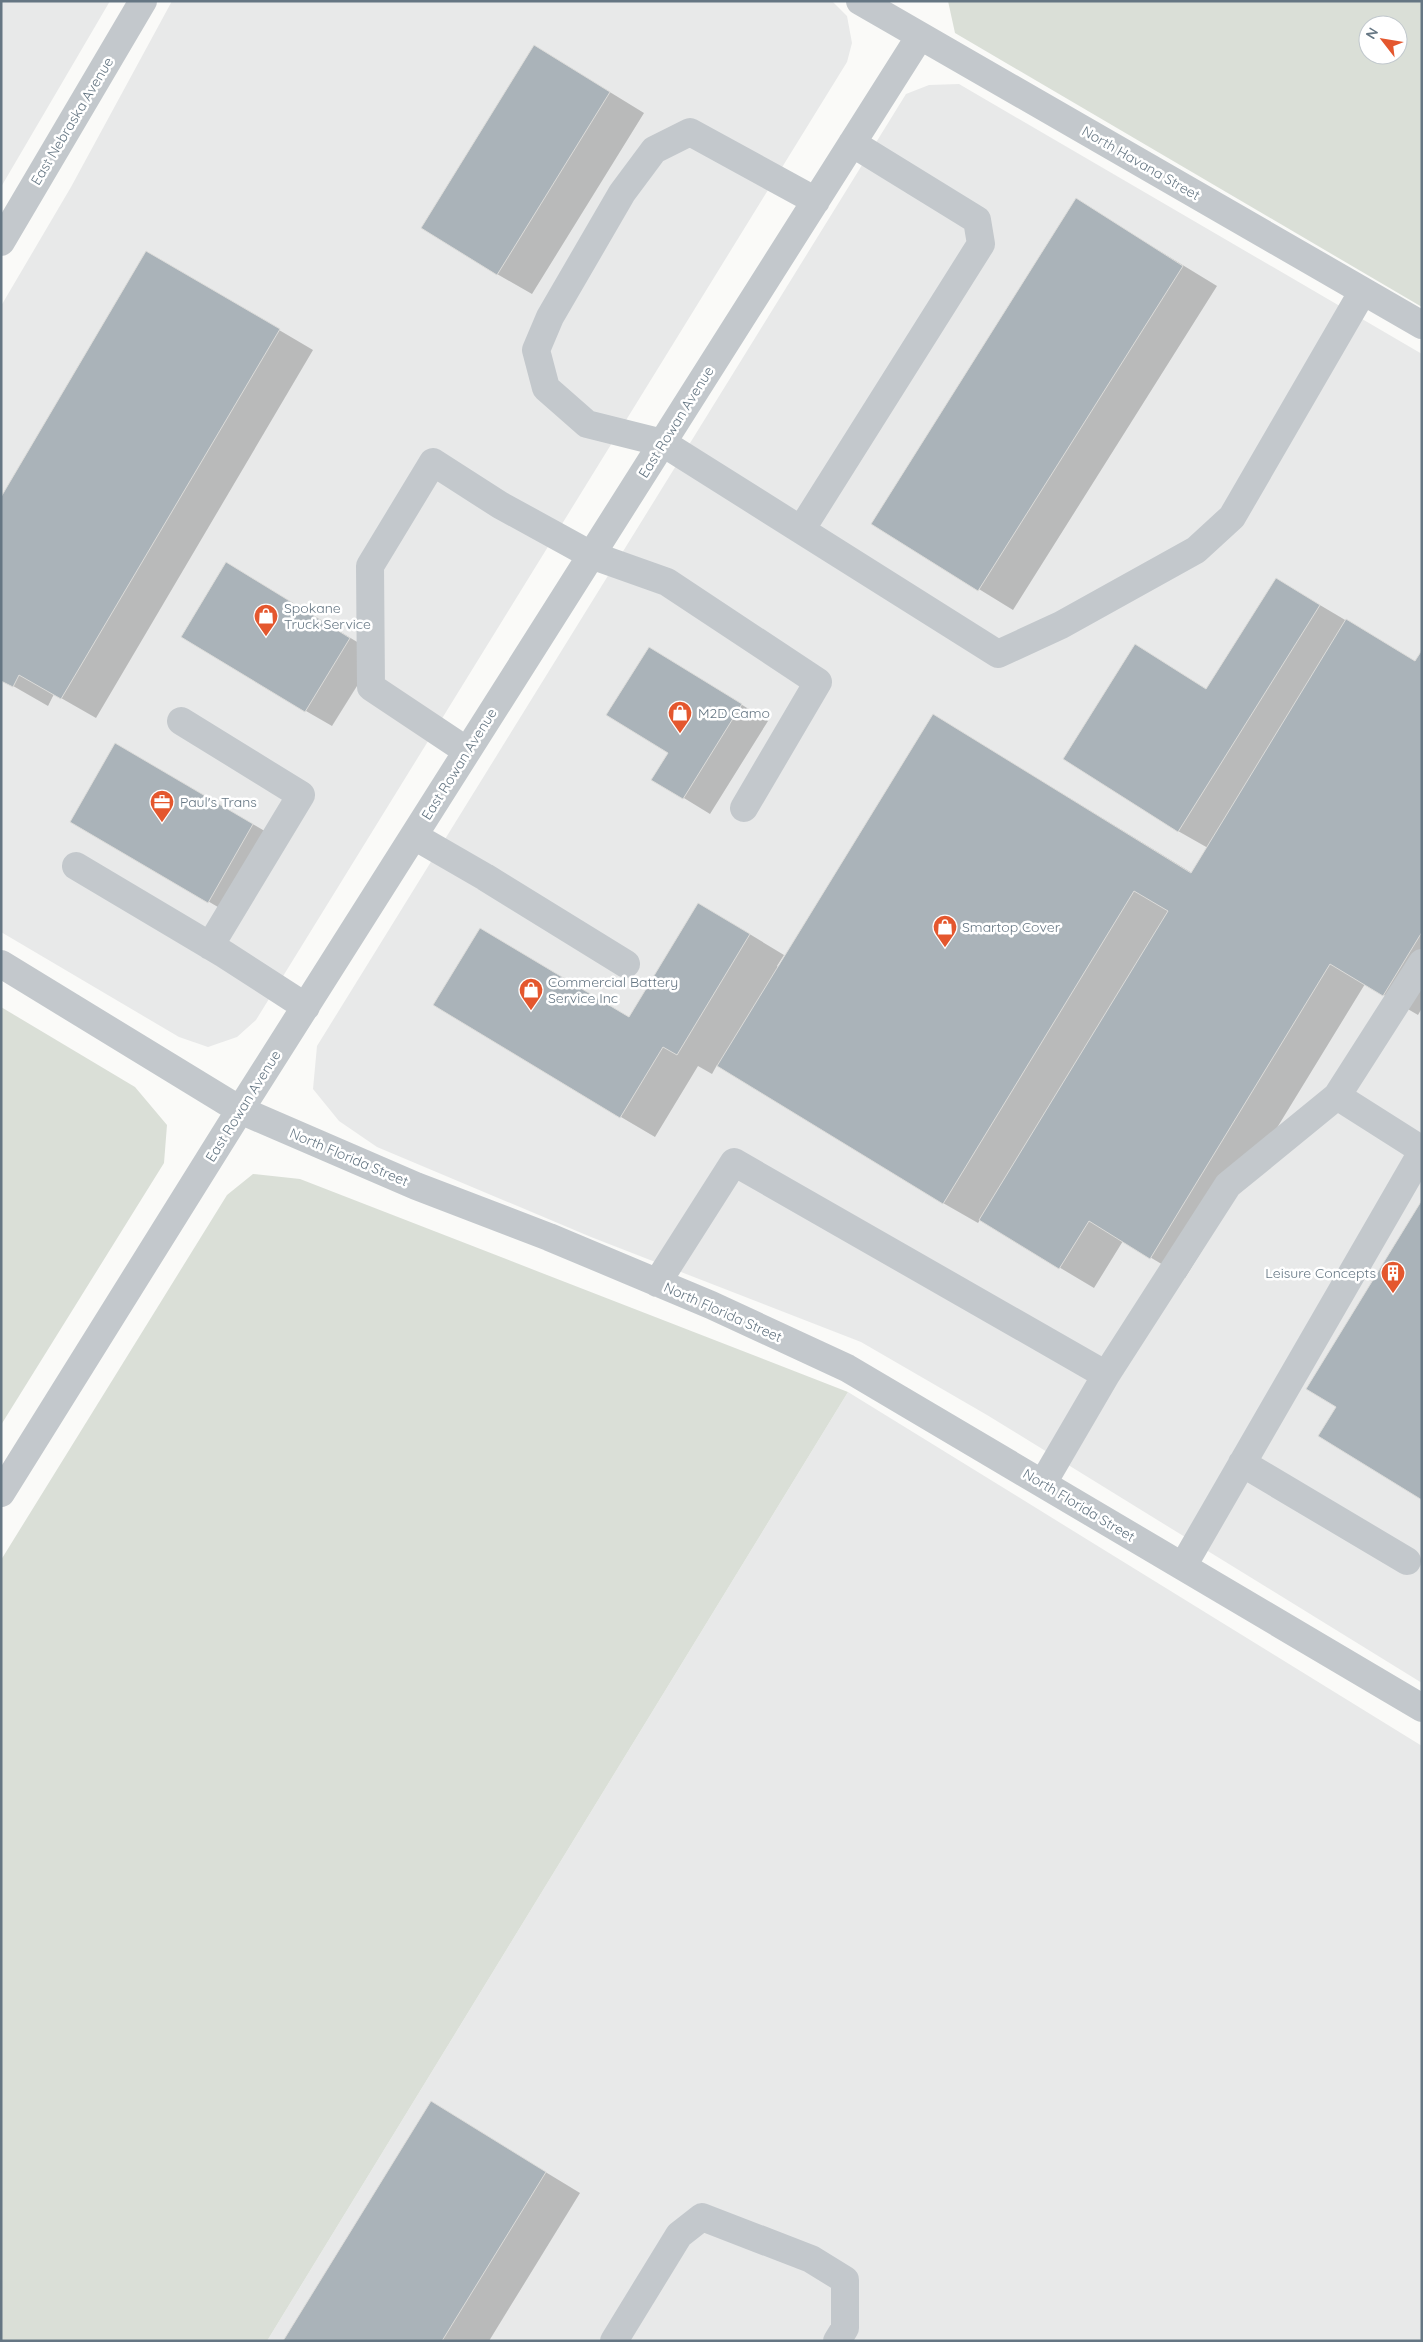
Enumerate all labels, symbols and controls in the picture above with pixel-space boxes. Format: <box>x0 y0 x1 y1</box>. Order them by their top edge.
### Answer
north arrow <box>1358 15 1408 65</box>
text: N <box>1361 24 1382 42</box>
street label: East Nebraska Avenue <box>27 54 117 188</box>
street label: North Havana Street <box>1079 122 1204 204</box>
street label: East Rowan Avenue <box>634 363 718 481</box>
place label: Spokane Truck Service <box>284 599 371 633</box>
shop icon: Spokane Truck Service <box>253 603 279 637</box>
shop icon: M2D Camo <box>667 700 693 734</box>
place label: M2D Camo <box>698 704 770 722</box>
street label: East Rowan Avenue <box>417 705 501 823</box>
office icon: Paul's Trans <box>149 789 175 823</box>
place label: Paul's Trans <box>180 793 257 811</box>
shop icon: Smartop Cover <box>932 914 958 948</box>
place label: Smartop Cover <box>962 918 1061 936</box>
place label: Commercial Battery Service Inc <box>548 973 678 1007</box>
shop icon: Commercial Battery Service Inc <box>518 977 544 1011</box>
street label: East Rowan Avenue <box>201 1047 285 1165</box>
street label: North Florida Street <box>287 1124 411 1190</box>
building icon: Leisure Concepts <box>1380 1260 1406 1294</box>
place label: Leisure Concepts <box>1265 1264 1376 1282</box>
street label: North Florida Street <box>661 1278 785 1346</box>
street label: North Florida Street <box>1020 1464 1138 1546</box>

